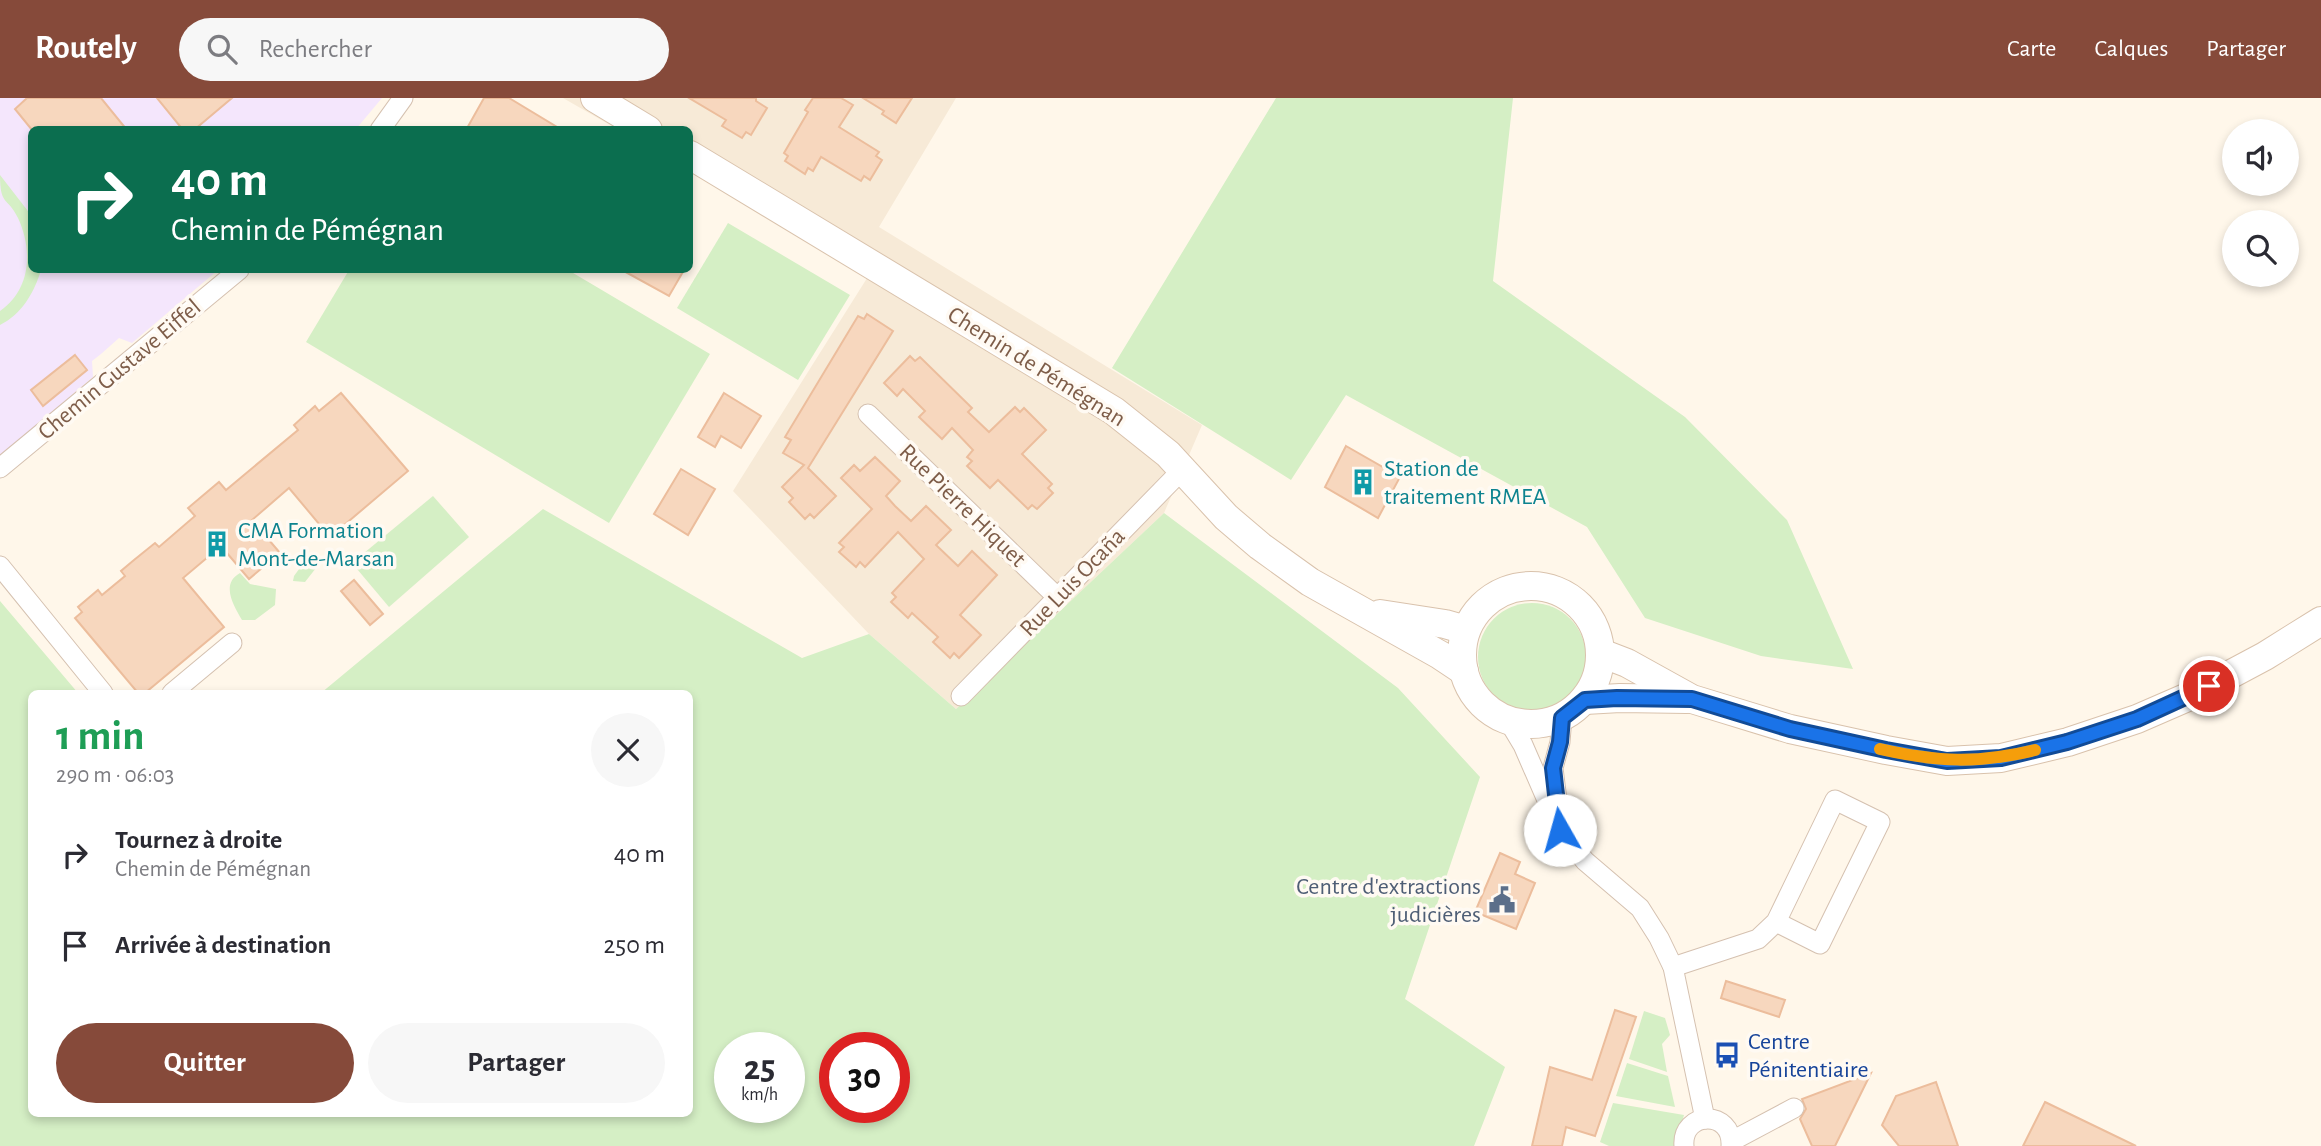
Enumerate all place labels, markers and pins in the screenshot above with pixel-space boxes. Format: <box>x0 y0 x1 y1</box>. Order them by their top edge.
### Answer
place label: Station de traitement RMEA <box>1384 457 1547 509</box>
building icon: Station de traitement RMEA <box>1348 467 1378 497</box>
place label: CMA Formation Mont-de-Marsan <box>238 519 395 571</box>
building icon: CMA Formation Mont-de-Marsan <box>202 529 232 559</box>
pin <box>2179 656 2239 716</box>
place label: Centre d'extractions judicières <box>1296 875 1481 927</box>
public building icon: Centre d'extractions judicières <box>1487 885 1517 915</box>
place label: Centre Pénitentiaire <box>1748 1030 1869 1082</box>
bus stop icon: Centre Pénitentiaire <box>1712 1040 1742 1070</box>

